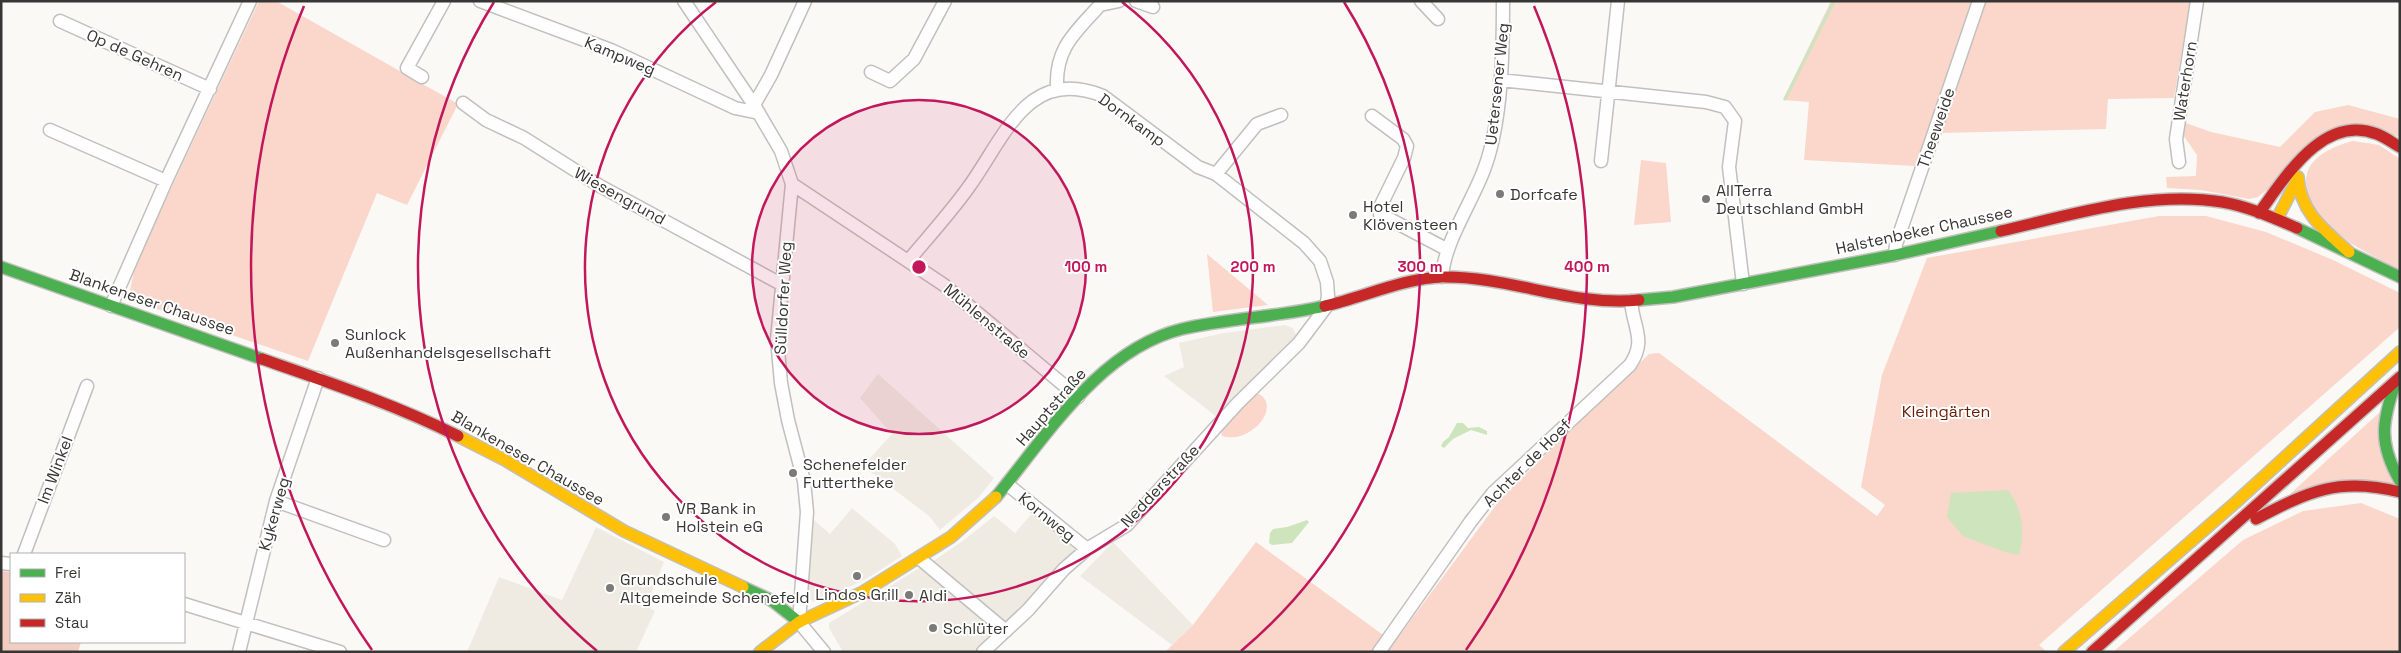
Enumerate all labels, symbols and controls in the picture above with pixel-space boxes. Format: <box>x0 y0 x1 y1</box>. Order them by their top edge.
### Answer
street label: Uetersener Weg <box>1480 22 1514 146</box>
street label: Op de Gehren <box>83 24 187 86</box>
street label: Kampweg <box>581 32 659 80</box>
street label: Waterhorn <box>2168 40 2202 122</box>
street label: Theeweide <box>1912 85 1960 171</box>
street label: Dornkamp <box>1094 89 1170 151</box>
street label: Wiesengrund <box>571 162 669 230</box>
place label: AllTerra Deutschland GmbH <box>1716 180 1864 219</box>
place label: Dorfcafe <box>1510 184 1578 205</box>
marker: Dorfcafe <box>1494 188 1506 200</box>
marker: AllTerra Deutschland GmbH <box>1700 193 1712 205</box>
place label: Hotel Klövensteen <box>1363 196 1458 235</box>
street label: Halstenbeker Chaussee <box>1834 201 2014 259</box>
marker: Hotel Klövensteen <box>1347 209 1359 221</box>
street label: Sülldorfer Weg <box>770 241 796 355</box>
text: 100 m <box>1065 257 1107 276</box>
text: 200 m <box>1231 257 1275 276</box>
text: 300 m <box>1397 257 1443 276</box>
text: 400 m <box>1564 257 1610 276</box>
centre of rings <box>910 258 928 276</box>
street label: Blankeneser Chaussee <box>67 264 237 340</box>
street label: Mühlenstraße <box>939 279 1035 363</box>
place label: Sunlock Außenhandelsgesellschaft <box>345 324 551 363</box>
marker: Sunlock Außenhandelsgesellschaft <box>329 337 341 349</box>
street label: Hauptstraße <box>1011 364 1091 450</box>
park label: Kleingärten <box>1902 401 1990 422</box>
street label: Blankeneser Chaussee <box>448 406 608 510</box>
street label: Achter de Hoef <box>1478 414 1576 512</box>
street label: Im Winkel <box>32 433 78 507</box>
street label: Nedderstraße <box>1116 440 1204 532</box>
place label: Schenefelder Futtertheke <box>803 454 907 493</box>
marker: Schenefelder Futtertheke <box>787 467 799 479</box>
street label: Kykerweg <box>254 475 294 553</box>
street label: Kornweg <box>1014 488 1080 546</box>
place label: VR Bank in Holstein eG <box>676 498 763 537</box>
marker: VR Bank in Holstein eG <box>660 511 672 523</box>
legend <box>10 553 185 643</box>
text: Frei <box>55 563 81 582</box>
place label: Grundschule Altgemeinde Schenefeld <box>620 569 810 608</box>
marker: Lindos Grill <box>851 570 863 582</box>
marker: Grundschule Altgemeinde Schenefeld <box>604 582 616 594</box>
place label: Lindos Grill <box>815 584 899 605</box>
place label: Aldi <box>919 585 947 606</box>
text: Zäh <box>55 588 81 607</box>
marker: Aldi <box>903 589 915 601</box>
text: Stau <box>55 613 89 632</box>
place label: Schlüter <box>943 618 1008 639</box>
marker: Schlüter <box>927 622 939 634</box>

